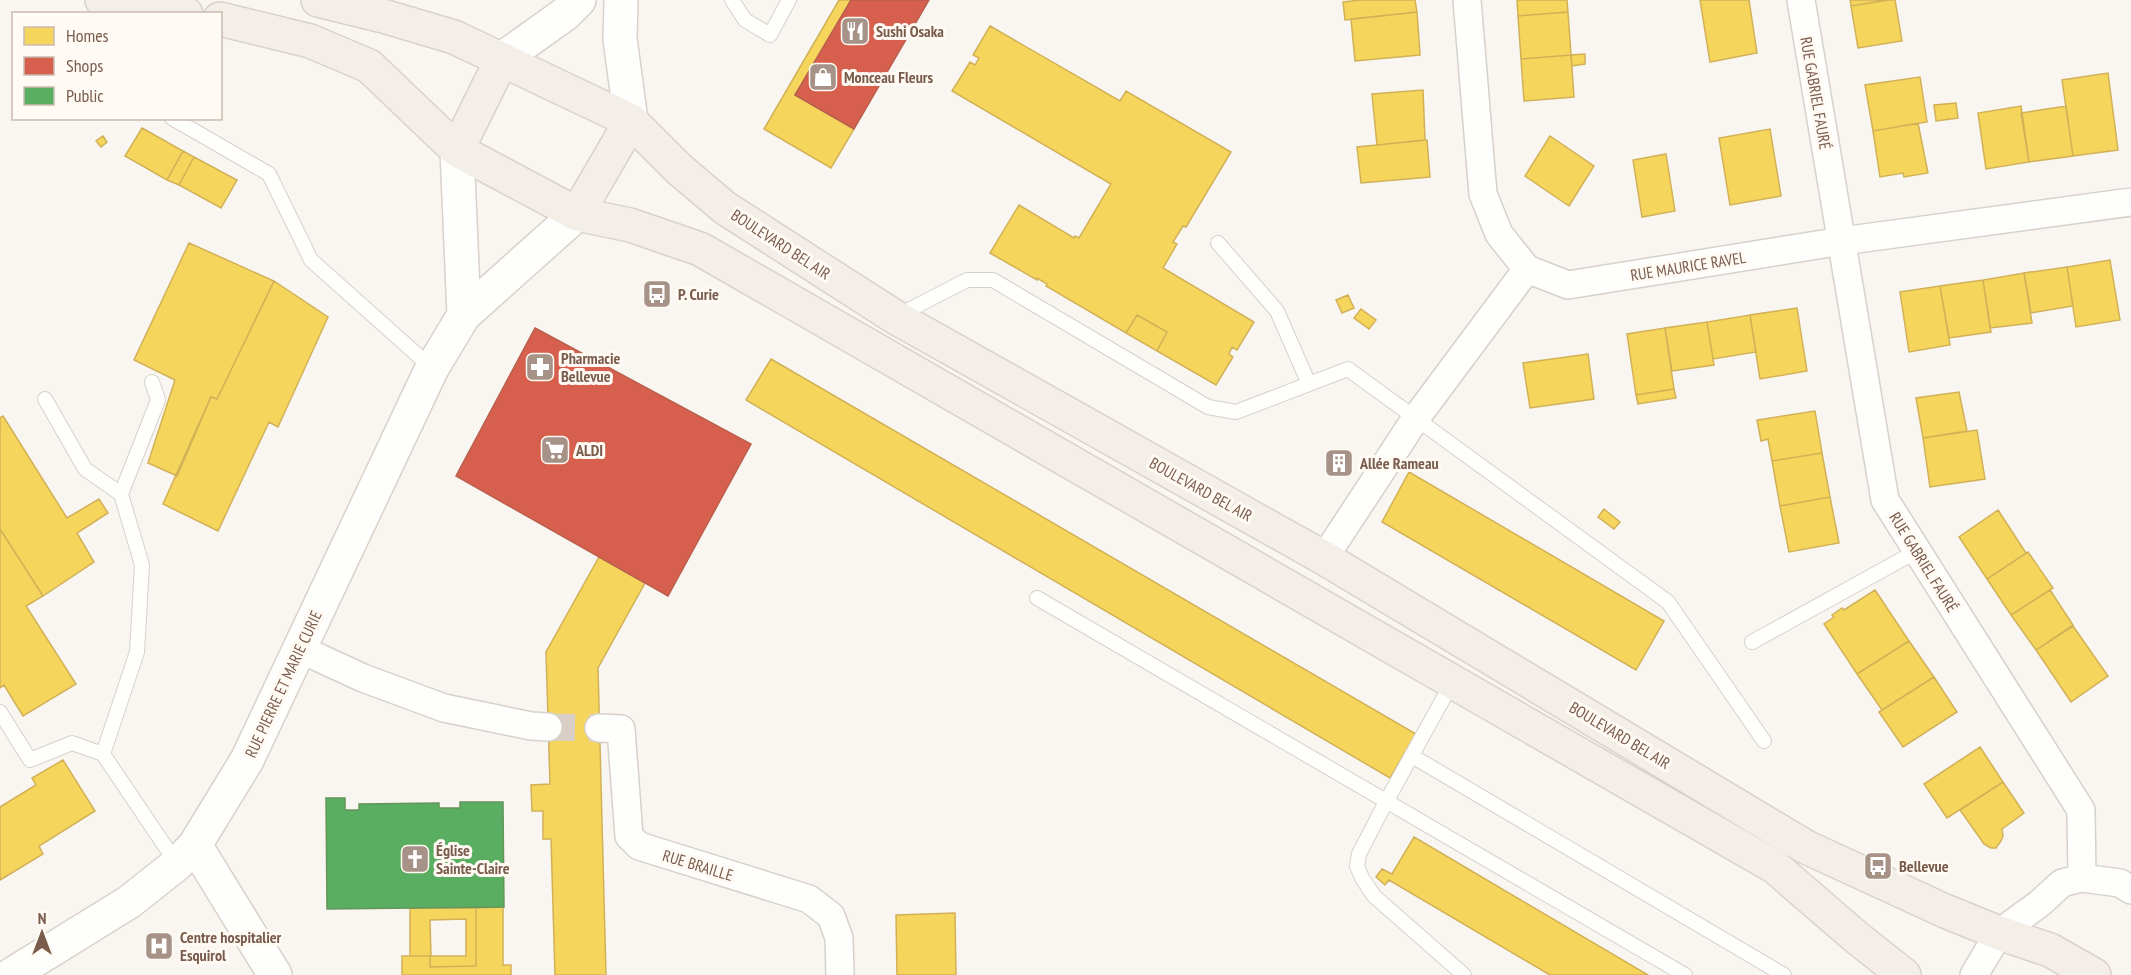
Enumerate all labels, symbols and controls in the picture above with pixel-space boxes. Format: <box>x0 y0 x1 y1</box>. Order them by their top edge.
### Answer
legend <box>12 12 222 120</box>
restaurant icon: Sushi Osaka <box>839 15 871 47</box>
place label: Sushi Osaka <box>876 21 944 41</box>
text: Homes <box>66 24 109 47</box>
street label: RUE GABRIEL FAURÉ <box>1796 35 1836 151</box>
text: Shops <box>66 54 103 77</box>
shop icon: Monceau Fleurs <box>807 61 839 93</box>
place label: Monceau Fleurs <box>844 67 933 87</box>
text: Public <box>66 84 104 107</box>
street label: BOULEVARD BEL AIR <box>728 204 835 284</box>
street label: RUE MAURICE RAVEL <box>1629 247 1747 285</box>
bus stop icon: P. Curie <box>641 278 673 310</box>
place label: P. Curie <box>678 284 719 304</box>
place label: Pharmacie Bellevue <box>561 348 621 386</box>
pharmacy icon: Pharmacie Bellevue <box>524 351 556 383</box>
supermarket icon: ALDI <box>539 434 571 466</box>
place label: ALDI <box>575 440 603 460</box>
building icon: Allée Rameau <box>1323 447 1355 479</box>
street label: BOULEVARD BEL AIR <box>1146 453 1256 526</box>
place label: Allée Rameau <box>1359 453 1439 473</box>
street label: RUE GABRIEL FAURÉ <box>1885 508 1963 616</box>
street label: RUE PIERRE ET MARIE CURIE <box>240 607 326 761</box>
street label: BOULEVARD BEL AIR <box>1566 697 1674 773</box>
place label: Église Sainte-Claire <box>436 840 510 878</box>
church icon: Église Sainte-Claire <box>399 843 431 875</box>
street label: RUE BRAILLE <box>660 845 736 885</box>
bus stop icon: Bellevue <box>1862 850 1894 882</box>
place label: Bellevue <box>1899 856 1949 876</box>
north arrow <box>12 903 72 963</box>
text: N <box>38 908 46 928</box>
place label: Centre hospitalier Esquirol <box>180 927 282 965</box>
hospital icon: Centre hospitalier Esquirol <box>143 930 175 962</box>

